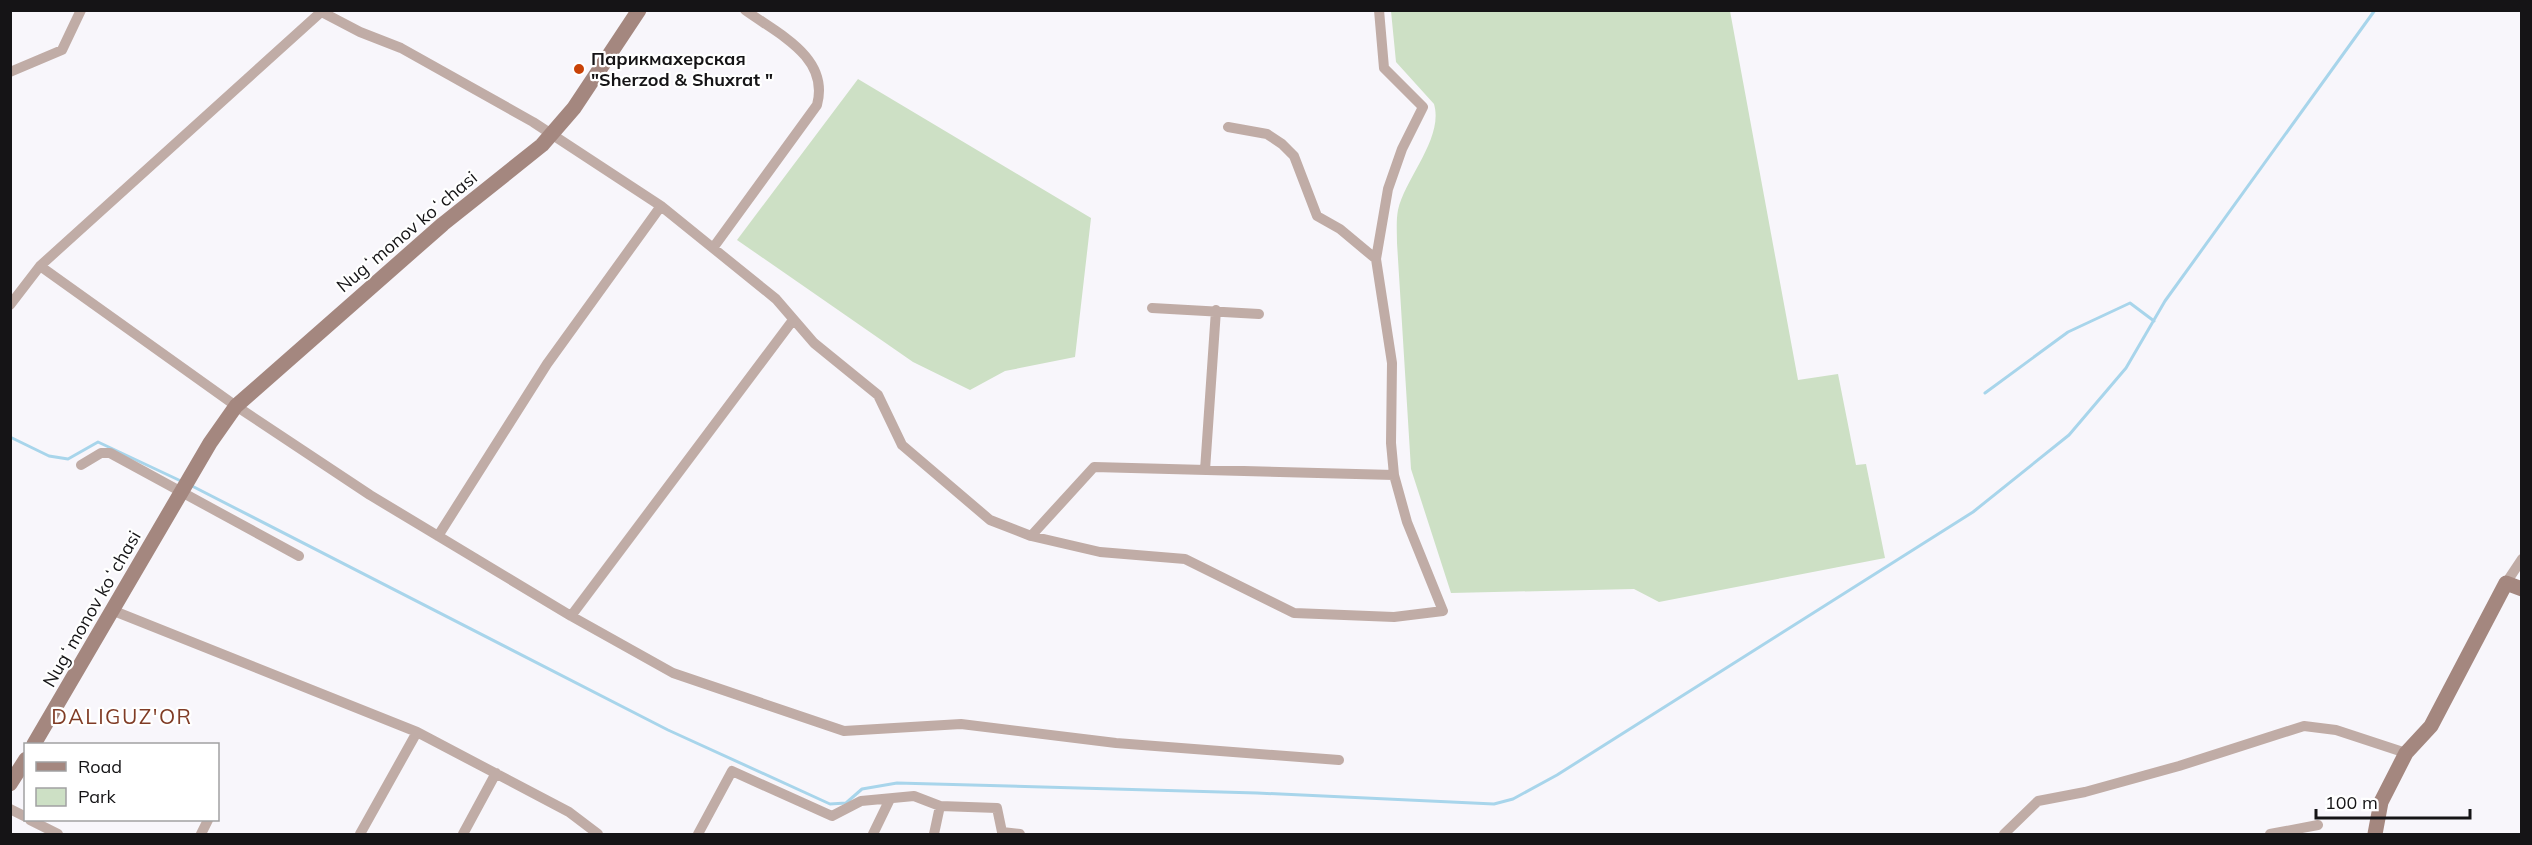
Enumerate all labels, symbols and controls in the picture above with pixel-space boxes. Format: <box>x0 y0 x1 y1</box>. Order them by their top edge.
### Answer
place label: Парикмахерская "Sherzod & Shuxrat " <box>591 47 773 91</box>
marker: Парикмахерская "Sherzod & Shuxrat " <box>572 62 586 76</box>
street label: Nugʻmonov koʻchasi <box>332 166 482 297</box>
street label: Nugʻmonov koʻchasi <box>37 527 146 691</box>
district label: DALIGUZ'OR <box>51 703 193 729</box>
legend <box>24 743 219 821</box>
text: Road <box>78 755 122 778</box>
scale bar <box>2316 782 2470 820</box>
text: Park <box>78 785 117 808</box>
text: 100 m <box>2325 791 2378 814</box>

